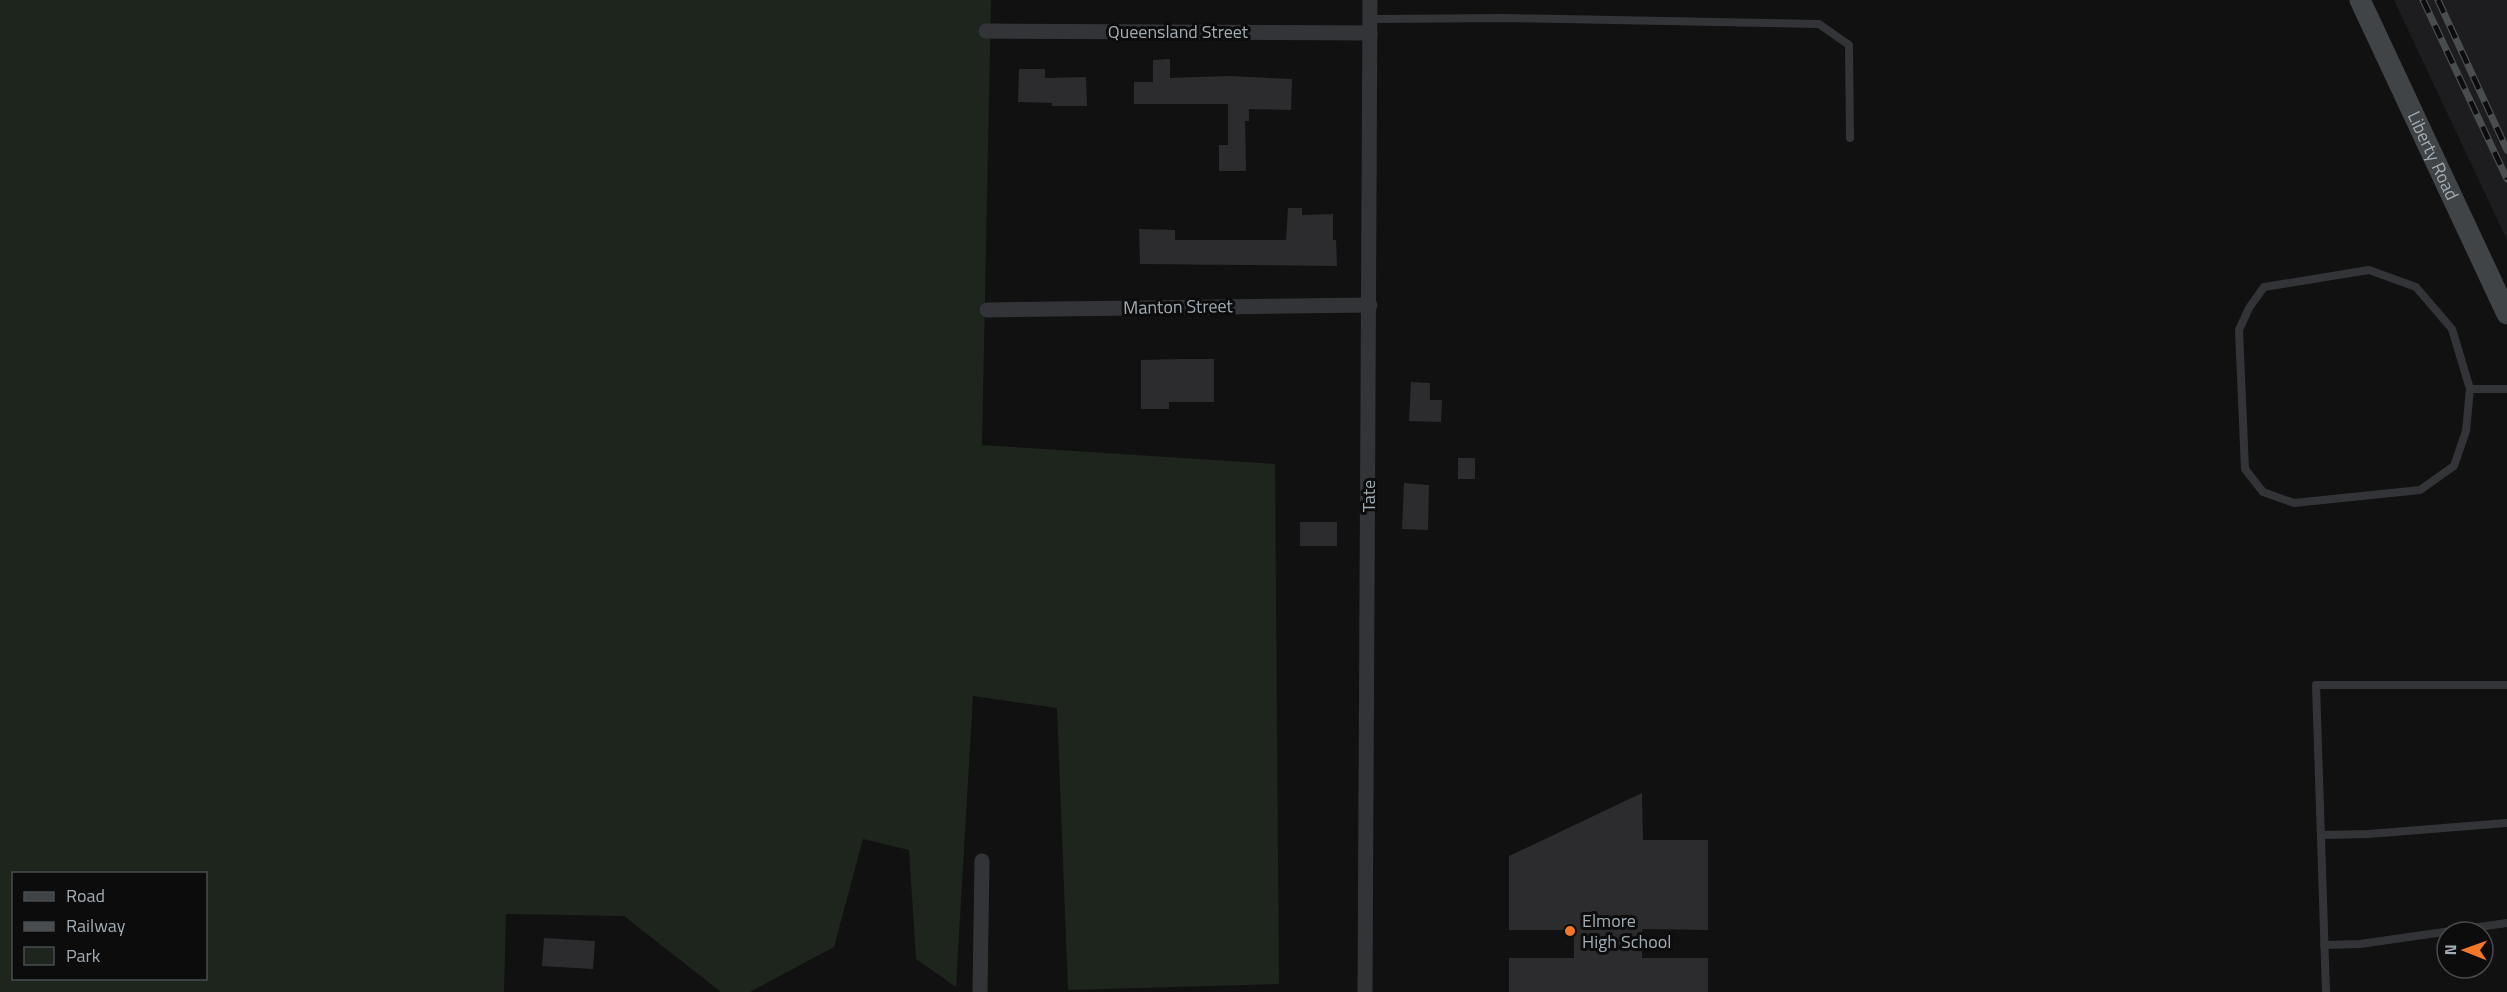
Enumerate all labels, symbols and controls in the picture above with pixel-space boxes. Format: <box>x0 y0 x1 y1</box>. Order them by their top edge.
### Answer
street label: Queensland Street <box>1108 18 1249 45</box>
street label: Liberty Road <box>2401 107 2466 204</box>
street label: Manton Street <box>1123 292 1234 321</box>
street label: Tate <box>1355 480 1382 512</box>
legend <box>12 872 207 980</box>
text: Road <box>66 882 105 909</box>
place label: Elmore High School <box>1582 907 1671 955</box>
text: Railway <box>66 912 126 939</box>
north arrow <box>2435 920 2495 980</box>
marker: Elmore High School <box>1563 924 1577 938</box>
text: Park <box>66 942 101 969</box>
text: N <box>2438 944 2462 955</box>

